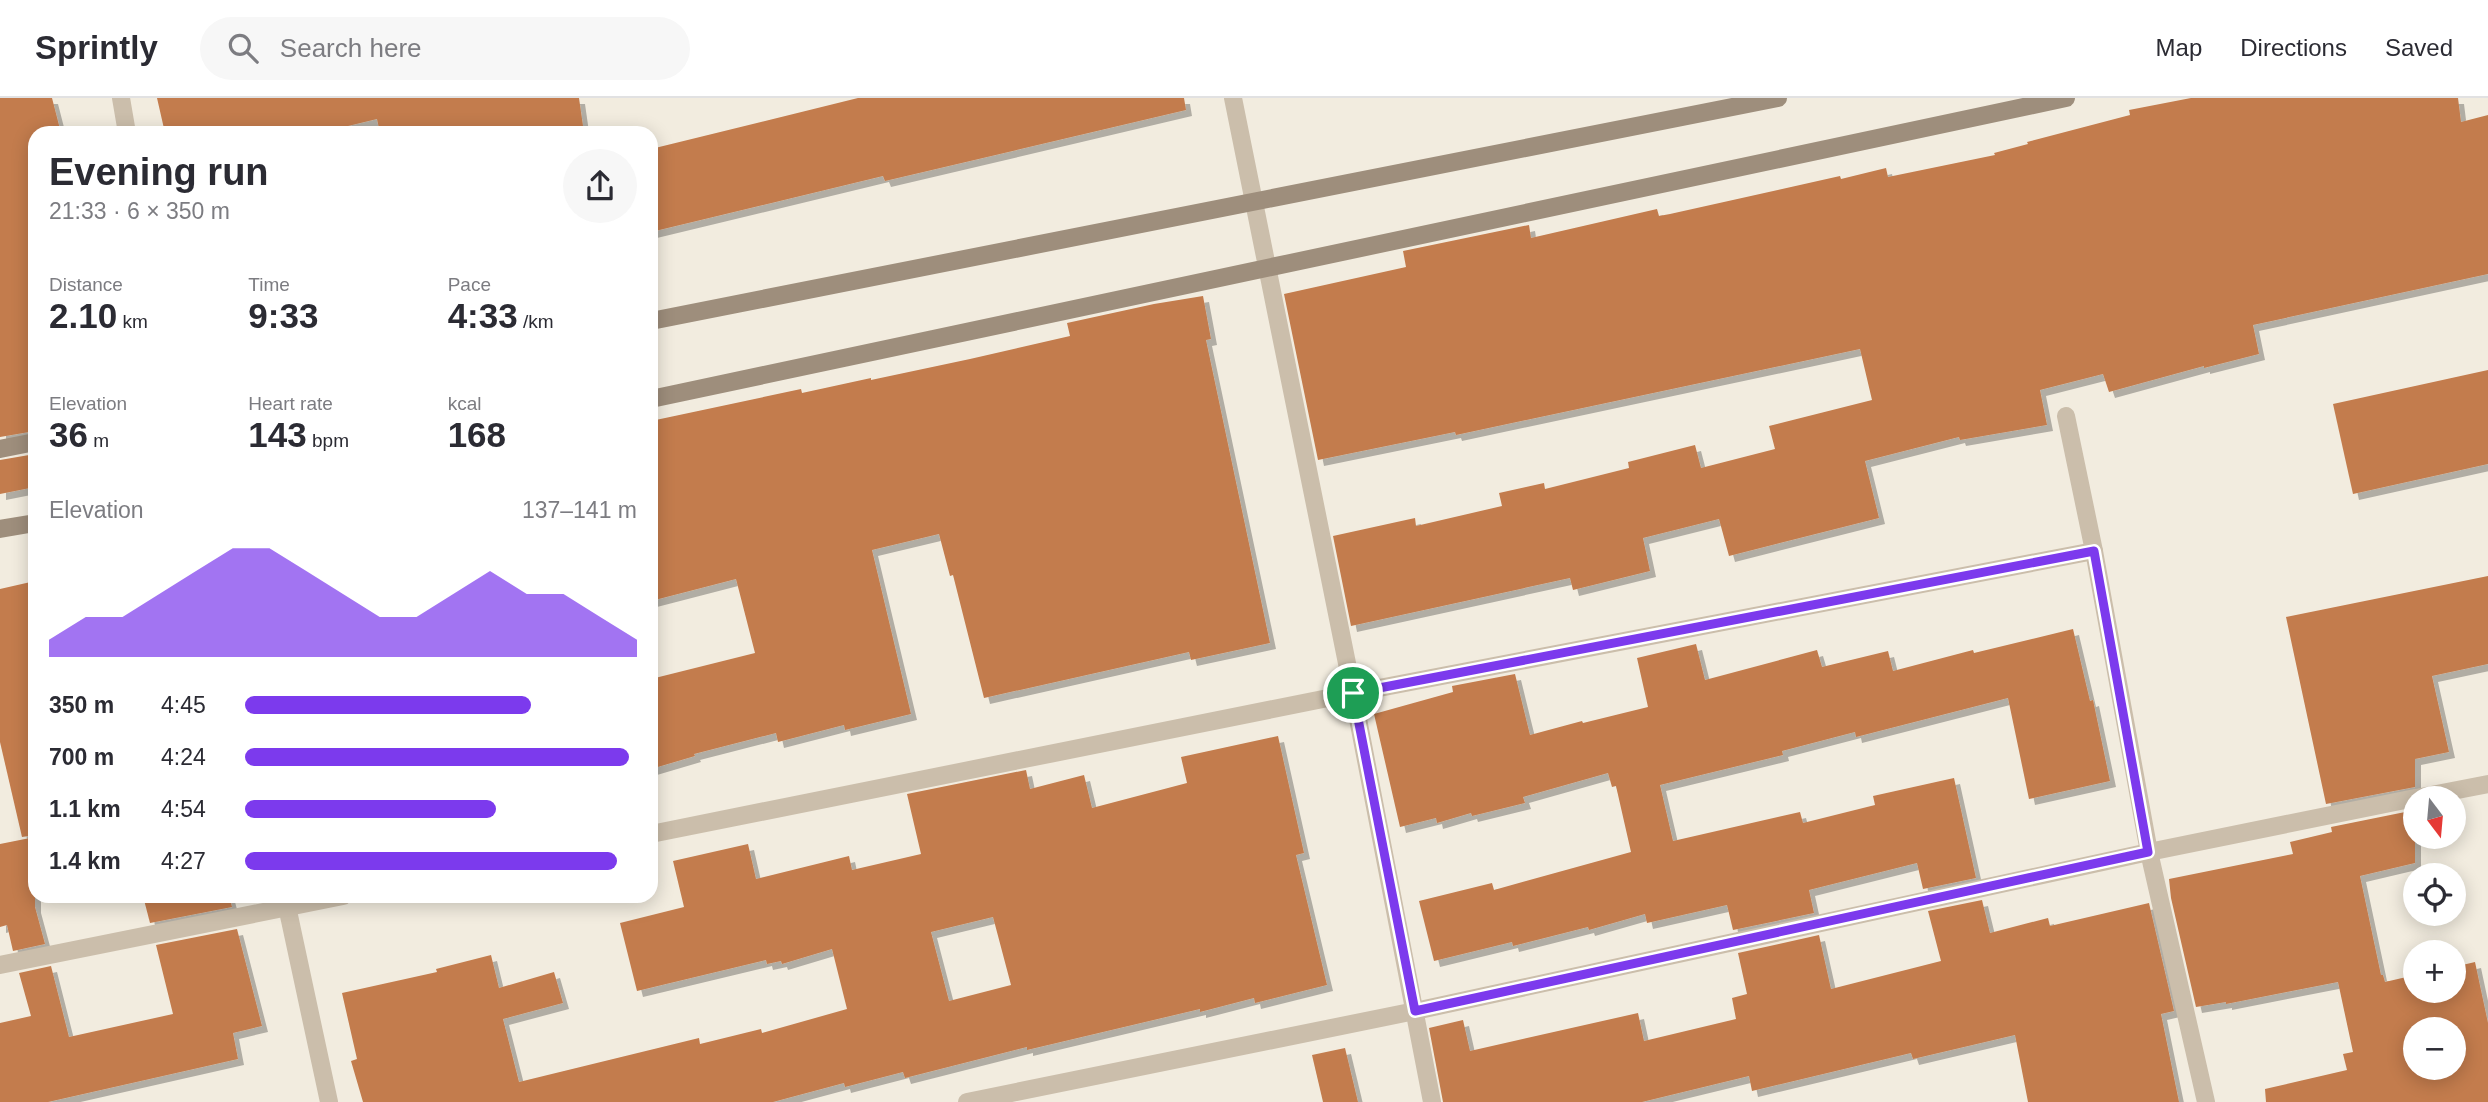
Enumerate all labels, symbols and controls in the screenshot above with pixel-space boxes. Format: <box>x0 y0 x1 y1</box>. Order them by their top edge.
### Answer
search box <box>200 17 690 80</box>
text: Sprintly <box>35 29 158 66</box>
icon: search <box>224 29 262 67</box>
text: Search here <box>280 33 422 63</box>
text: Map <box>2156 34 2202 61</box>
text: Directions <box>2240 34 2347 61</box>
text: Saved <box>2385 34 2453 61</box>
button: share <box>563 149 637 223</box>
text: Evening run <box>49 151 269 193</box>
text: 21:33 · 6 × 350 m <box>49 198 230 224</box>
text: Distance <box>49 274 123 295</box>
text: Time <box>248 274 290 295</box>
text: Pace <box>448 274 491 295</box>
text: 2.10 <box>49 296 117 335</box>
text: 9:33 <box>248 296 318 335</box>
text: 4:33 <box>448 296 518 335</box>
text: km <box>117 311 148 332</box>
text: /km <box>518 311 554 332</box>
text: Elevation <box>49 393 127 414</box>
text: Heart rate <box>248 393 333 414</box>
text: kcal <box>448 393 481 414</box>
text: 36 <box>49 415 88 454</box>
text: 143 <box>248 415 307 454</box>
text: 168 <box>448 415 506 454</box>
text: m <box>88 430 109 451</box>
text: bpm <box>307 430 349 451</box>
text: Elevation <box>49 497 144 523</box>
text: 137–141 m <box>522 497 637 523</box>
pin <box>1323 663 1383 723</box>
icon: arrive <box>1334 674 1372 712</box>
text: 350 m <box>49 692 114 718</box>
text: 4:45 <box>161 692 206 718</box>
text: 700 m <box>49 744 114 770</box>
text: 4:24 <box>161 744 206 770</box>
north arrow <box>2403 786 2466 849</box>
map controls <box>2403 786 2466 1080</box>
text: 1.1 km <box>49 796 121 822</box>
text: 4:54 <box>161 796 206 822</box>
text: 1.4 km <box>49 848 121 874</box>
text: 4:27 <box>161 848 206 874</box>
button: locate <box>2403 863 2466 926</box>
button: + <box>2403 940 2466 1003</box>
button: − <box>2403 1017 2466 1080</box>

